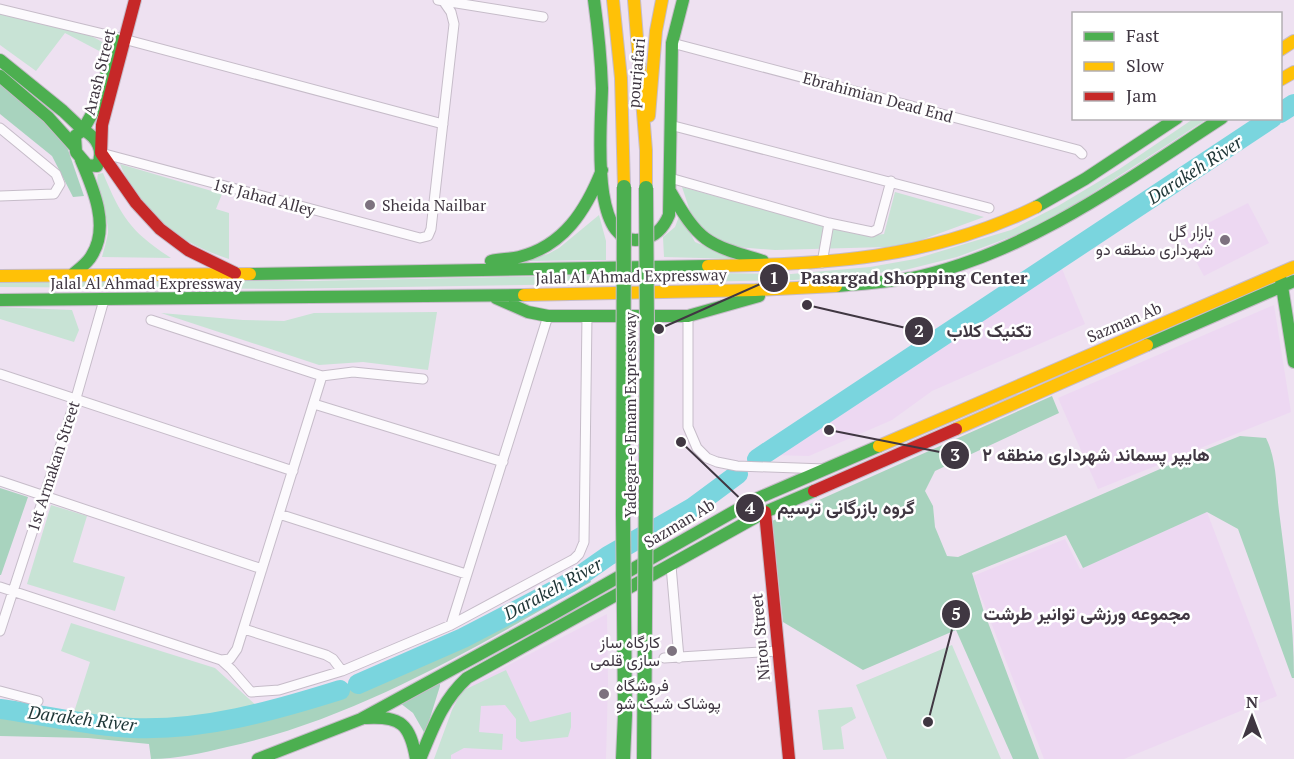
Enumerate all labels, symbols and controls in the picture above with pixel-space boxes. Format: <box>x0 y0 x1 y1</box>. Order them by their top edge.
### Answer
legend <box>1072 12 1282 120</box>
text: Fast <box>1126 23 1160 47</box>
street label: Arash Street <box>78 27 120 117</box>
street label: pourjafari <box>622 37 650 109</box>
text: Slow <box>1126 53 1165 77</box>
street label: Ebrahimian Dead End <box>801 66 956 128</box>
text: Jam <box>1126 83 1157 107</box>
water label: Darakeh River <box>1141 129 1248 209</box>
street label: 1st Jahad Alley <box>210 173 319 221</box>
place label: Sheida Nailbar <box>382 194 487 216</box>
marker: Sheida Nailbar <box>363 198 377 212</box>
place label: بازار گل شهرداری منطقه دو <box>1096 220 1213 260</box>
marker: بازار گل شهرداری منطقه دو <box>1218 233 1232 247</box>
callout: Pasargad Shopping Center <box>759 260 1040 296</box>
street label: Jalal Al Ahmad Expressway <box>535 263 728 289</box>
text: 1 <box>769 265 779 289</box>
text: Pasargad Shopping Center <box>800 265 1028 289</box>
street label: Jalal Al Ahmad Expressway <box>50 272 243 294</box>
street label: Sazman Ab <box>1083 296 1165 348</box>
street label: Yadegar-e Emam Expressway <box>619 311 641 518</box>
callout: تکنیک کلاب <box>904 313 1044 349</box>
text: 2 <box>914 318 924 342</box>
text: تکنیک کلاب <box>946 318 1032 342</box>
street label: 1st Armakan Street <box>21 398 85 534</box>
callout: هایپر پسماند شهرداری منطقه ۲ <box>940 437 1222 473</box>
text: 3 <box>950 442 960 466</box>
text: هایپر پسماند شهرداری منطقه ۲ <box>982 442 1210 467</box>
callout: گروه بازرگانی ترسیم <box>735 490 927 526</box>
street label: Sazman Ab <box>639 493 719 553</box>
text: 4 <box>745 495 756 519</box>
text: گروه بازرگانی ترسیم <box>777 495 915 520</box>
water label: Darakeh River <box>498 551 607 625</box>
street label: Nirou Street <box>745 593 775 681</box>
callout: مجموعه ورزشی توانیر طرشت <box>941 596 1203 632</box>
text: 5 <box>951 601 961 625</box>
text: مجموعه ورزشی توانیر طرشت <box>983 601 1191 625</box>
place label: کارگاه ساز سازی قلمی <box>590 631 660 671</box>
marker: کارگاه ساز سازی قلمی <box>665 644 679 658</box>
place label: فروشگاه پوشاک شیک شو <box>616 674 721 715</box>
marker: فروشگاه پوشاک شیک شو <box>597 687 611 701</box>
north arrow <box>1222 687 1282 747</box>
text: N <box>1246 691 1258 713</box>
water label: Darakeh River <box>26 699 139 737</box>

